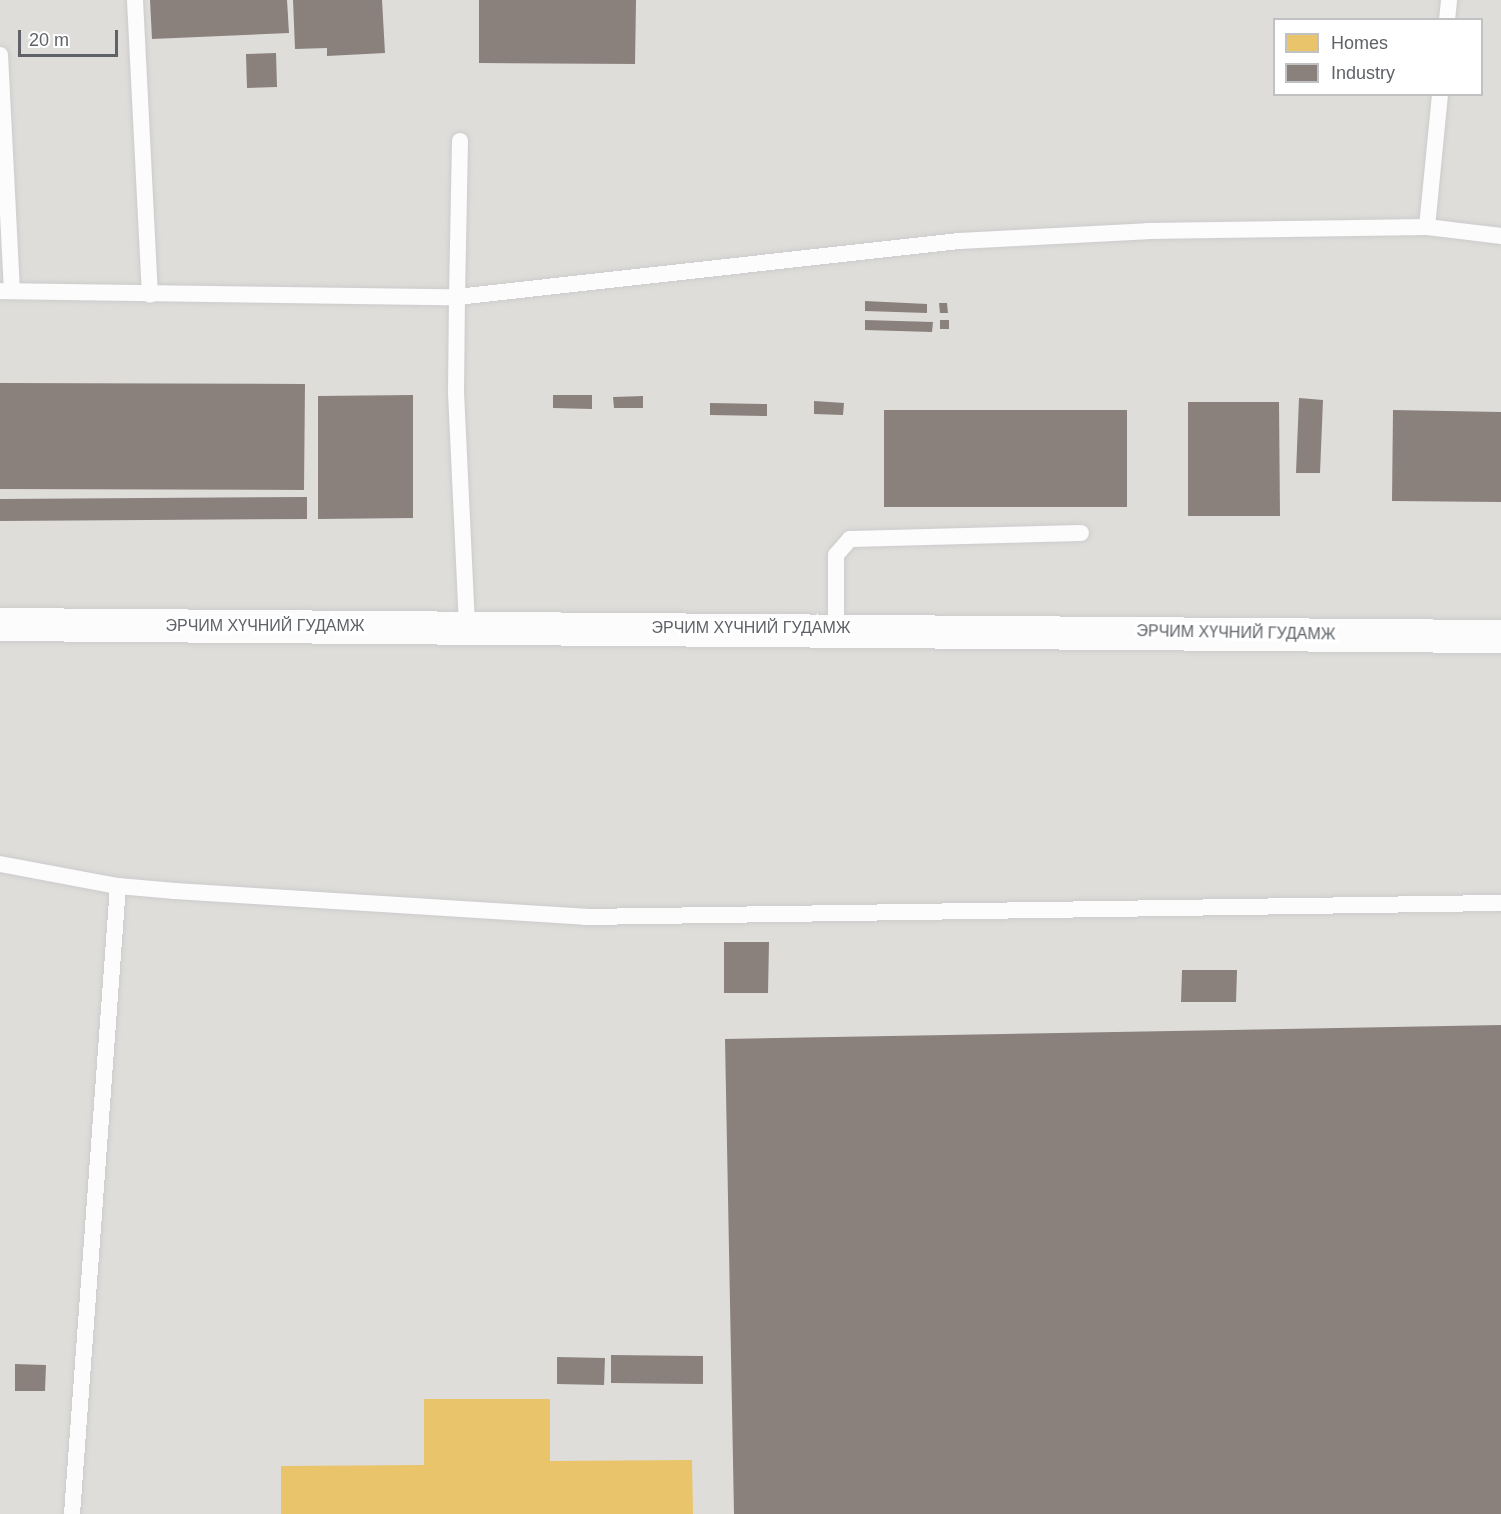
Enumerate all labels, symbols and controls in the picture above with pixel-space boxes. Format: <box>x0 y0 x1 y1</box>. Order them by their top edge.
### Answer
scale bar <box>21 18 122 56</box>
legend <box>1273 18 1483 96</box>
text: 20 m <box>29 30 69 50</box>
text: Homes <box>1331 33 1388 53</box>
text: Industry <box>1331 63 1395 83</box>
street label: ЭРЧИМ ХҮЧНИЙ ГУДАМЖ <box>165 616 365 636</box>
street label: ЭРЧИМ ХҮЧНИЙ ГУДАМЖ <box>651 618 851 638</box>
street label: ЭРЧИМ ХҮЧНИЙ ГУДАМЖ <box>1136 622 1336 644</box>

